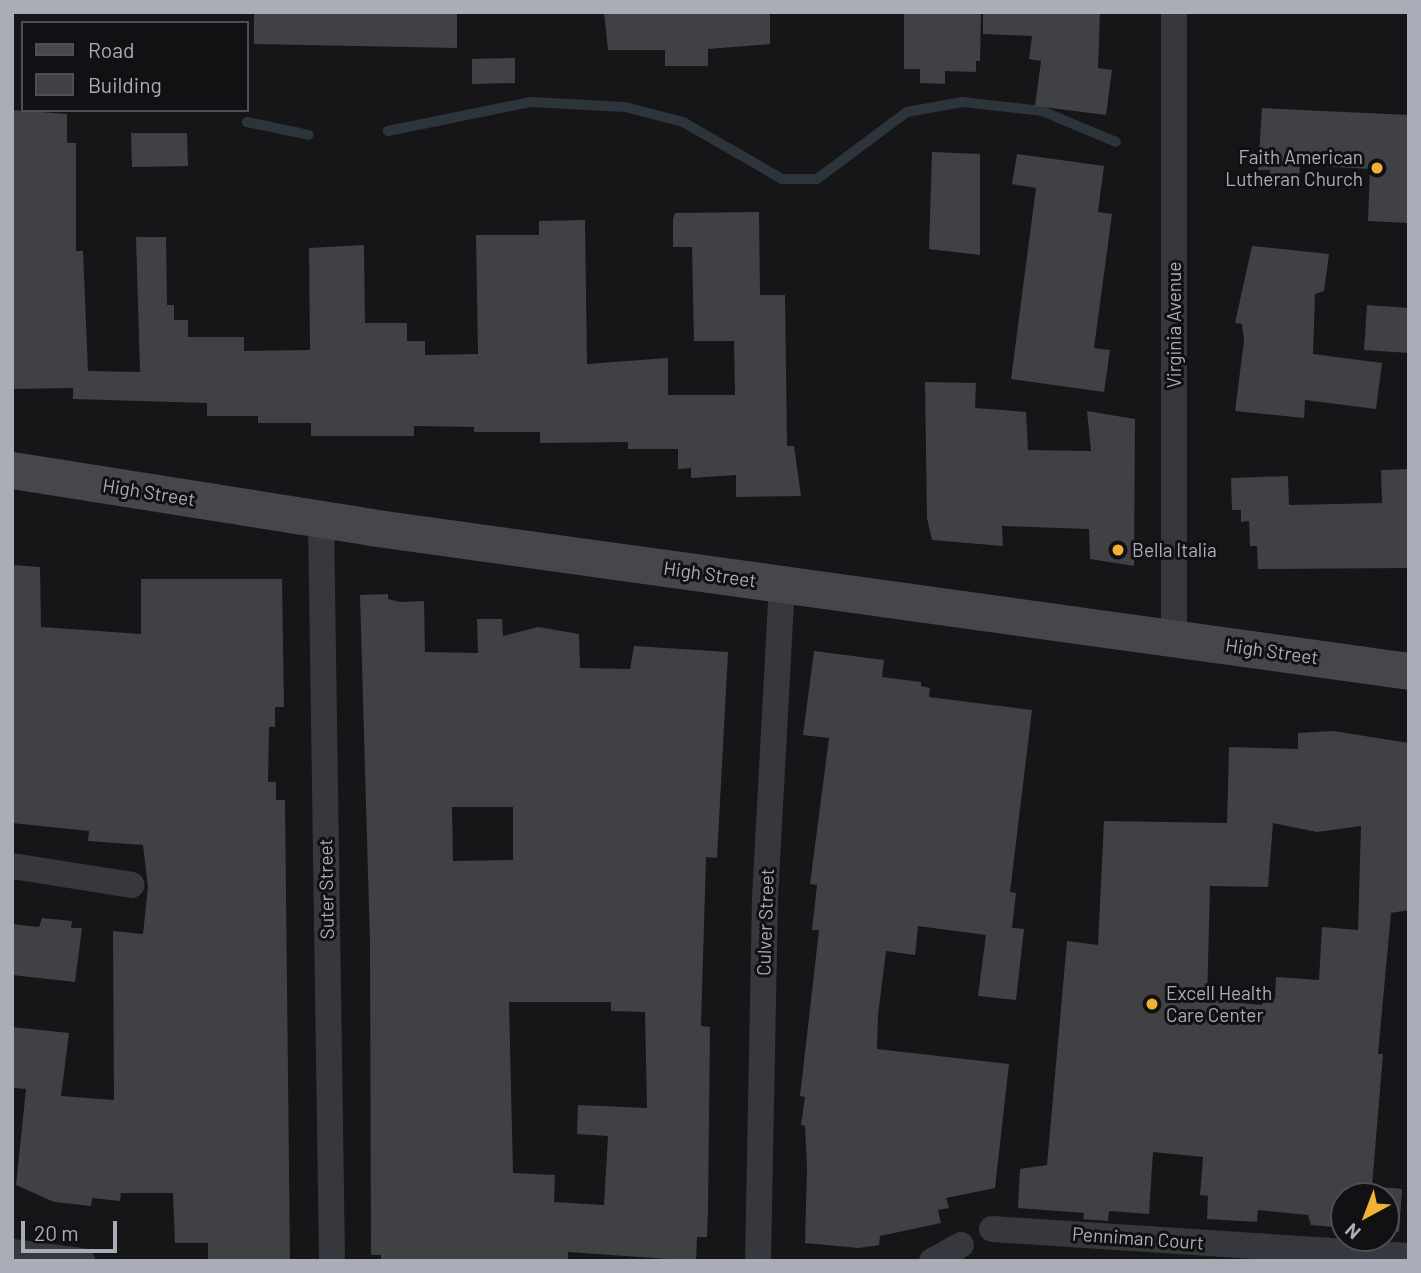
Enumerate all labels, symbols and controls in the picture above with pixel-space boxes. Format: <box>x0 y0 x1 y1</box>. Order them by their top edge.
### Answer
legend <box>21 21 248 112</box>
text: Road <box>88 37 134 62</box>
text: Building <box>88 72 162 97</box>
place label: Faith American Lutheran Church <box>1225 146 1363 190</box>
marker: Faith American Lutheran Church <box>1369 160 1385 176</box>
street label: Virginia Avenue <box>1163 262 1185 388</box>
street label: High Street <box>101 473 197 511</box>
place label: Bella Italia <box>1132 539 1217 561</box>
marker: Bella Italia <box>1110 542 1126 558</box>
street label: High Street <box>662 556 758 592</box>
street label: High Street <box>1224 633 1320 669</box>
street label: Suter Street <box>314 838 338 940</box>
street label: Culver Street <box>752 868 778 976</box>
place label: Excell Health Care Center <box>1166 982 1272 1026</box>
marker: Excell Health Care Center <box>1144 996 1160 1012</box>
north arrow <box>1330 1182 1400 1252</box>
scale bar <box>24 1206 121 1250</box>
text: N <box>1340 1219 1365 1245</box>
text: 20 m <box>34 1220 79 1245</box>
street label: Penniman Court <box>1071 1222 1205 1254</box>

